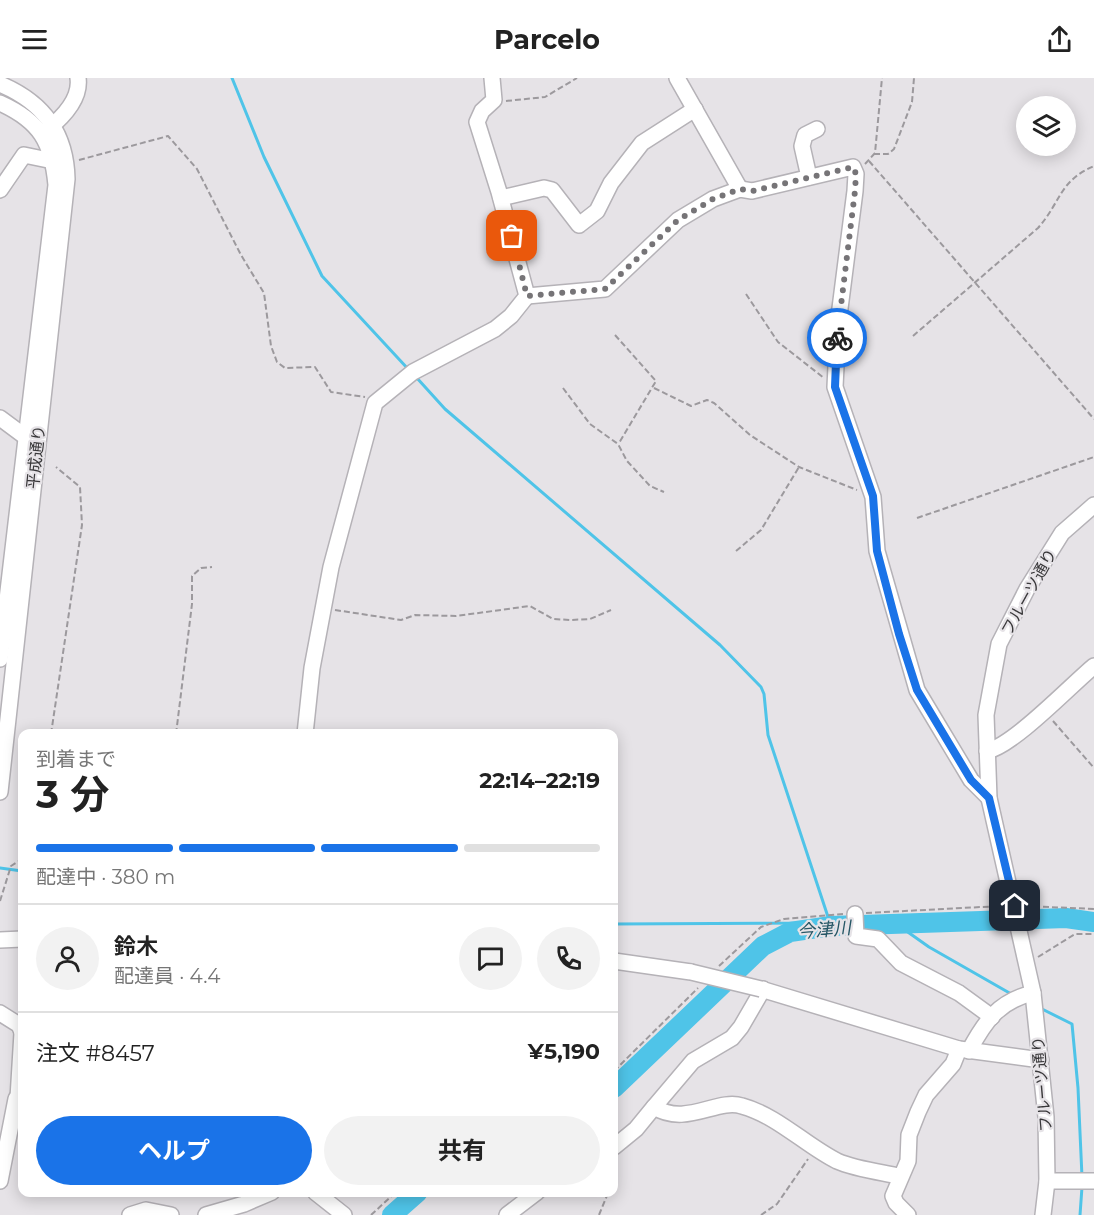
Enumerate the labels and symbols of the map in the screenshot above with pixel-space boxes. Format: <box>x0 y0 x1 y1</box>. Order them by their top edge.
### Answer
pin <box>486 210 537 261</box>
courier <box>807 308 867 368</box>
street label: 平成通り <box>23 424 49 490</box>
street label: フルーツ通り <box>997 546 1061 638</box>
pin <box>989 880 1040 931</box>
water label: 今津川 <box>796 917 854 943</box>
street label: フルーツ通り <box>1028 1036 1056 1132</box>

